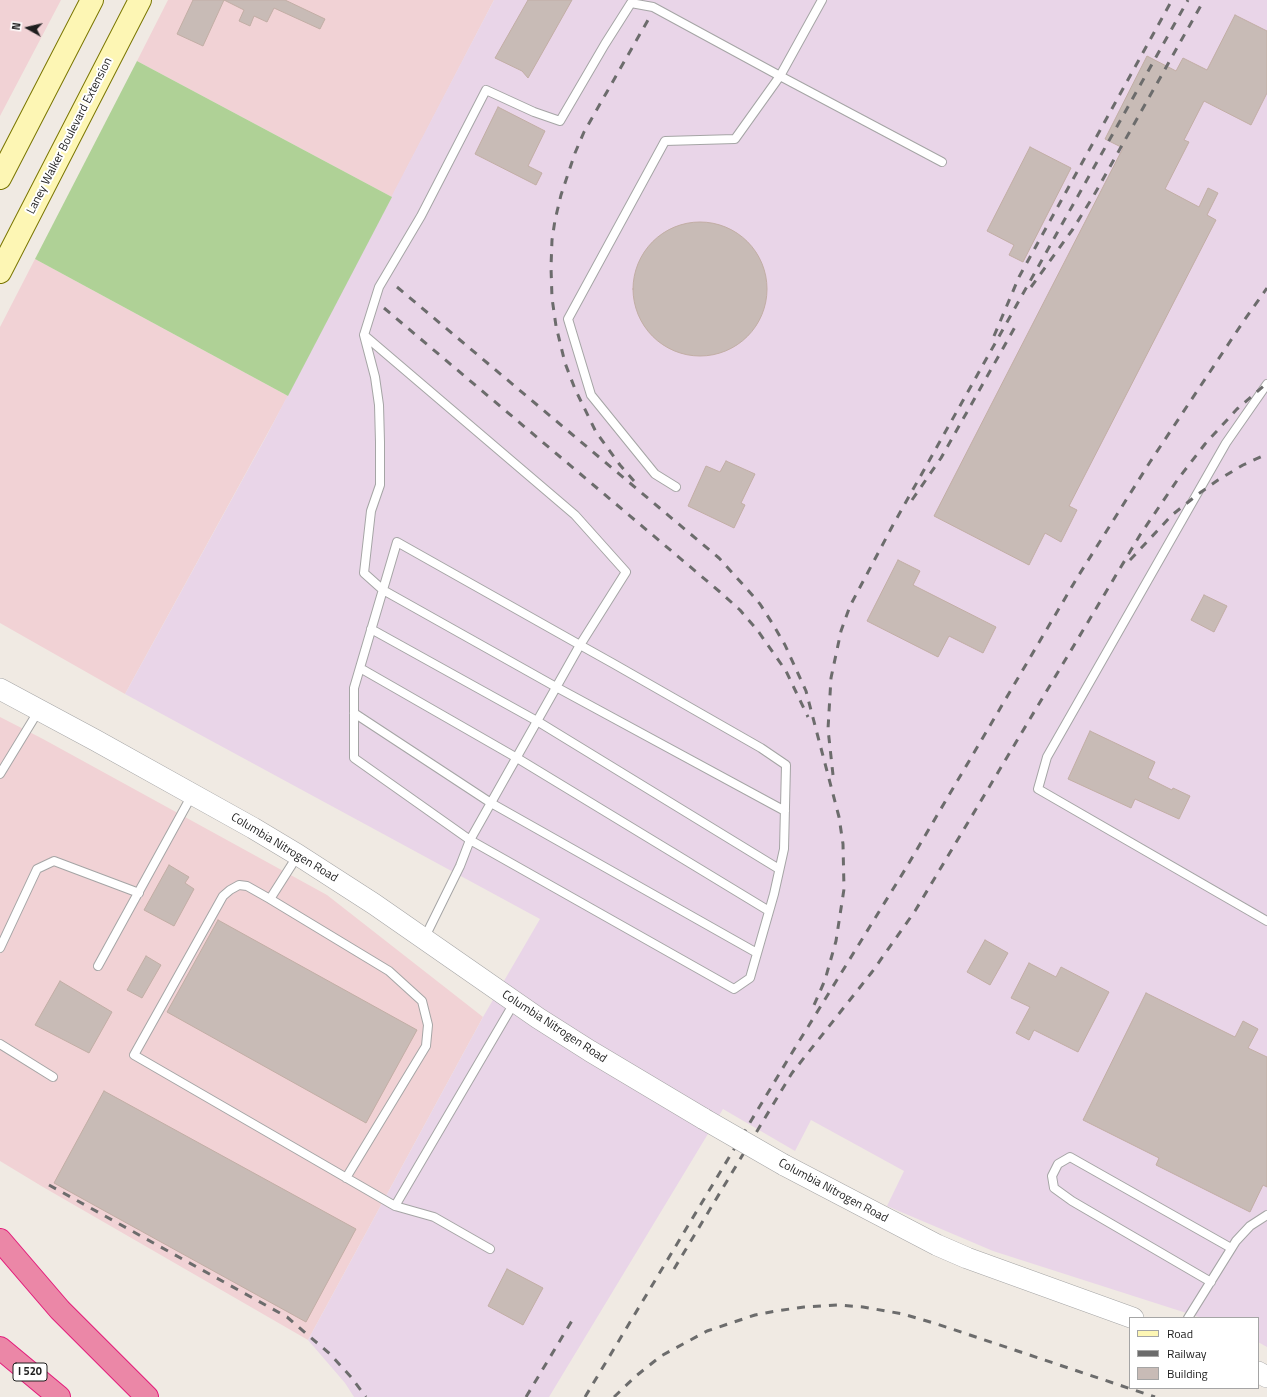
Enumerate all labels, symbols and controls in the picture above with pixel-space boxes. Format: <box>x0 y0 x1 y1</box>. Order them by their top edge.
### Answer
north arrow <box>8 8 48 48</box>
text: N <box>8 21 25 31</box>
street label: Laney Walker Boulevard Extension <box>24 55 116 217</box>
street label: Columbia Nitrogen Road <box>228 810 340 886</box>
street label: Columbia Nitrogen Road <box>499 988 609 1066</box>
street label: Columbia Nitrogen Road <box>776 1156 890 1226</box>
legend <box>1129 1317 1259 1389</box>
text: Road <box>1167 1324 1193 1343</box>
text: Railway <box>1167 1344 1207 1363</box>
road number: I 520 <box>13 1363 47 1381</box>
text: Building <box>1167 1364 1208 1383</box>

